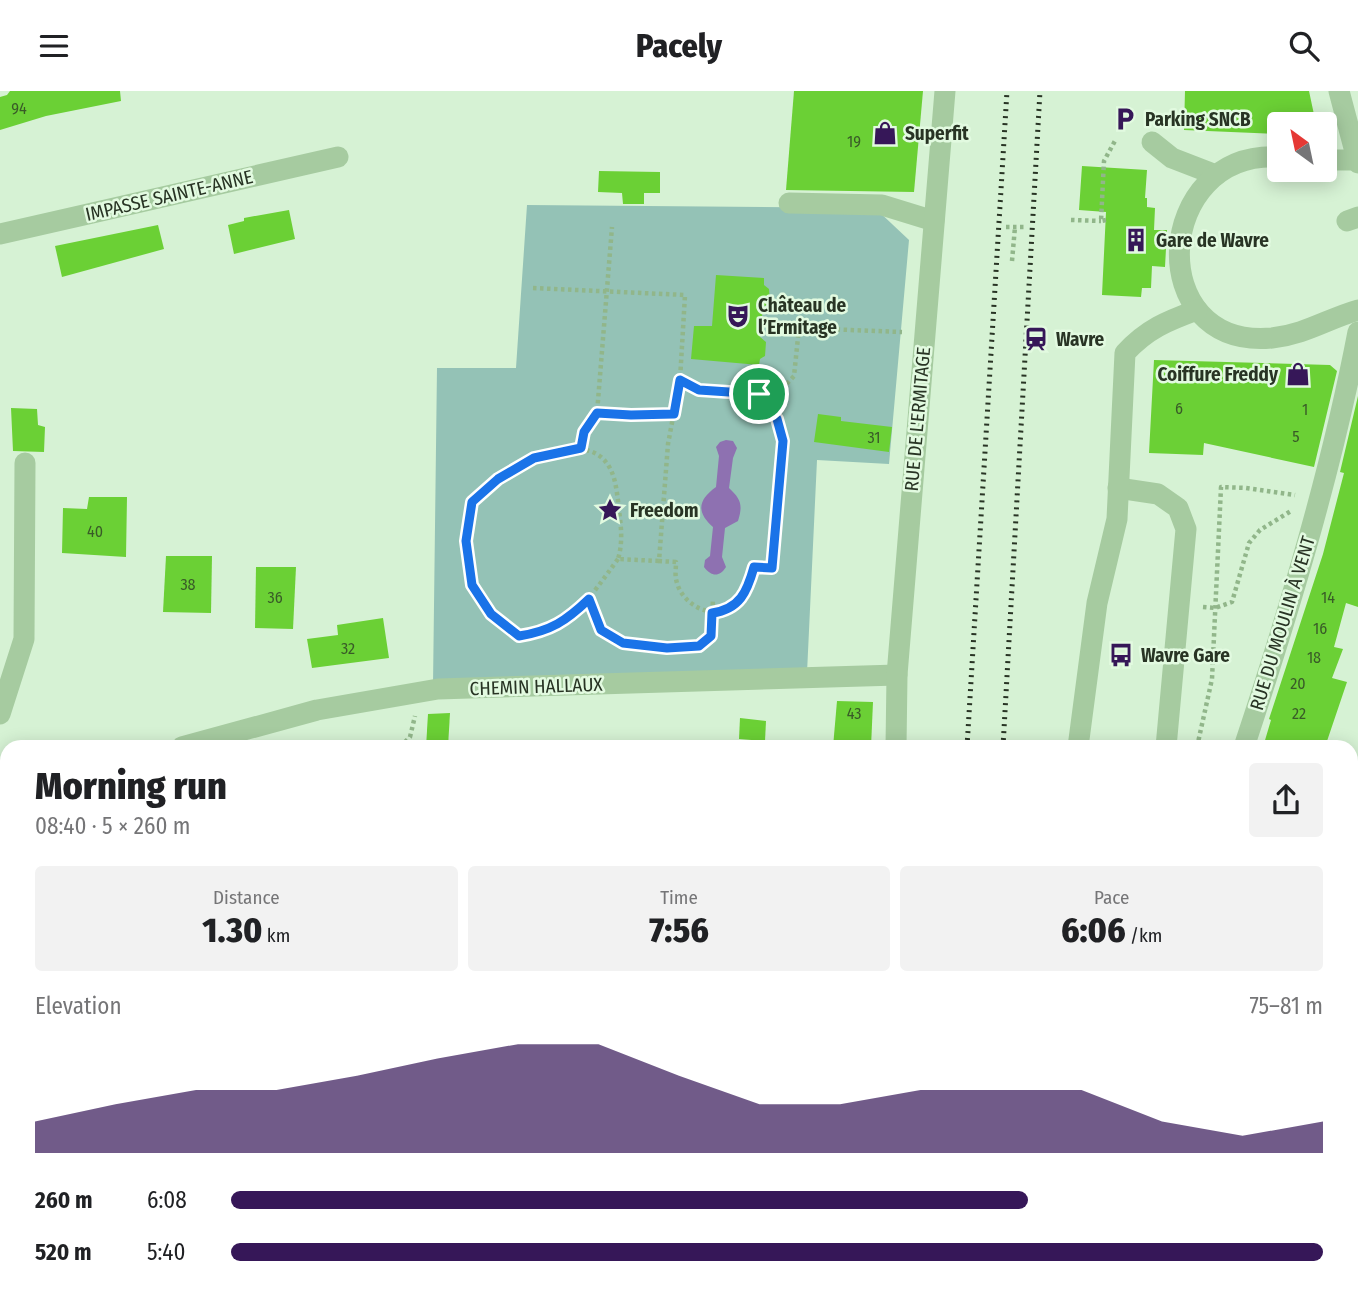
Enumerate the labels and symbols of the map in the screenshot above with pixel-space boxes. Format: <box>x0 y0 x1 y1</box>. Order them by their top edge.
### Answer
house number: 94 <box>11 99 27 118</box>
parking icon: Parking SNCB <box>1111 105 1139 133</box>
place label: Parking SNCB <box>1145 108 1251 131</box>
north arrow <box>1267 112 1337 182</box>
shop icon: Superfit <box>871 119 899 147</box>
place label: Superfit <box>905 122 969 145</box>
house number: 19 <box>847 132 861 151</box>
street label: IMPASSE SAINTE-ANNE <box>83 165 255 226</box>
building icon: Gare de Wavre <box>1122 226 1150 254</box>
place label: Gare de Wavre <box>1156 229 1269 252</box>
place label: Château de l’Ermitage <box>758 294 847 339</box>
theatre icon: Château de l’Ermitage <box>724 302 752 330</box>
station icon: Wavre <box>1022 325 1050 353</box>
place label: Wavre <box>1056 328 1105 351</box>
street label: RUE DE L'ERMITAGE <box>900 346 935 492</box>
shop icon: Coiffure Freddy <box>1284 360 1312 388</box>
place label: Coiffure Freddy <box>1157 363 1279 386</box>
pin <box>729 364 789 424</box>
house number: 6 <box>1175 399 1183 418</box>
house number: 1 <box>1302 400 1308 419</box>
house number: 5 <box>1292 427 1300 446</box>
house number: 31 <box>867 428 881 447</box>
place icon: Freedom <box>596 496 624 524</box>
place label: Freedom <box>630 499 698 522</box>
house number: 40 <box>87 522 103 541</box>
street label: RUE DU MOULIN À VENT <box>1245 533 1320 713</box>
house number: 38 <box>180 575 196 594</box>
house number: 36 <box>267 588 283 607</box>
house number: 14 <box>1321 588 1335 607</box>
house number: 16 <box>1313 619 1327 638</box>
house number: 32 <box>341 639 355 658</box>
bus stop icon: Wavre Gare <box>1107 641 1135 669</box>
place label: Wavre Gare <box>1141 644 1230 667</box>
house number: 18 <box>1307 648 1321 667</box>
street label: CHEMIN HALLAUX <box>469 673 604 700</box>
house number: 20 <box>1290 674 1306 693</box>
house number: 43 <box>847 704 861 723</box>
house number: 22 <box>1292 704 1306 723</box>

